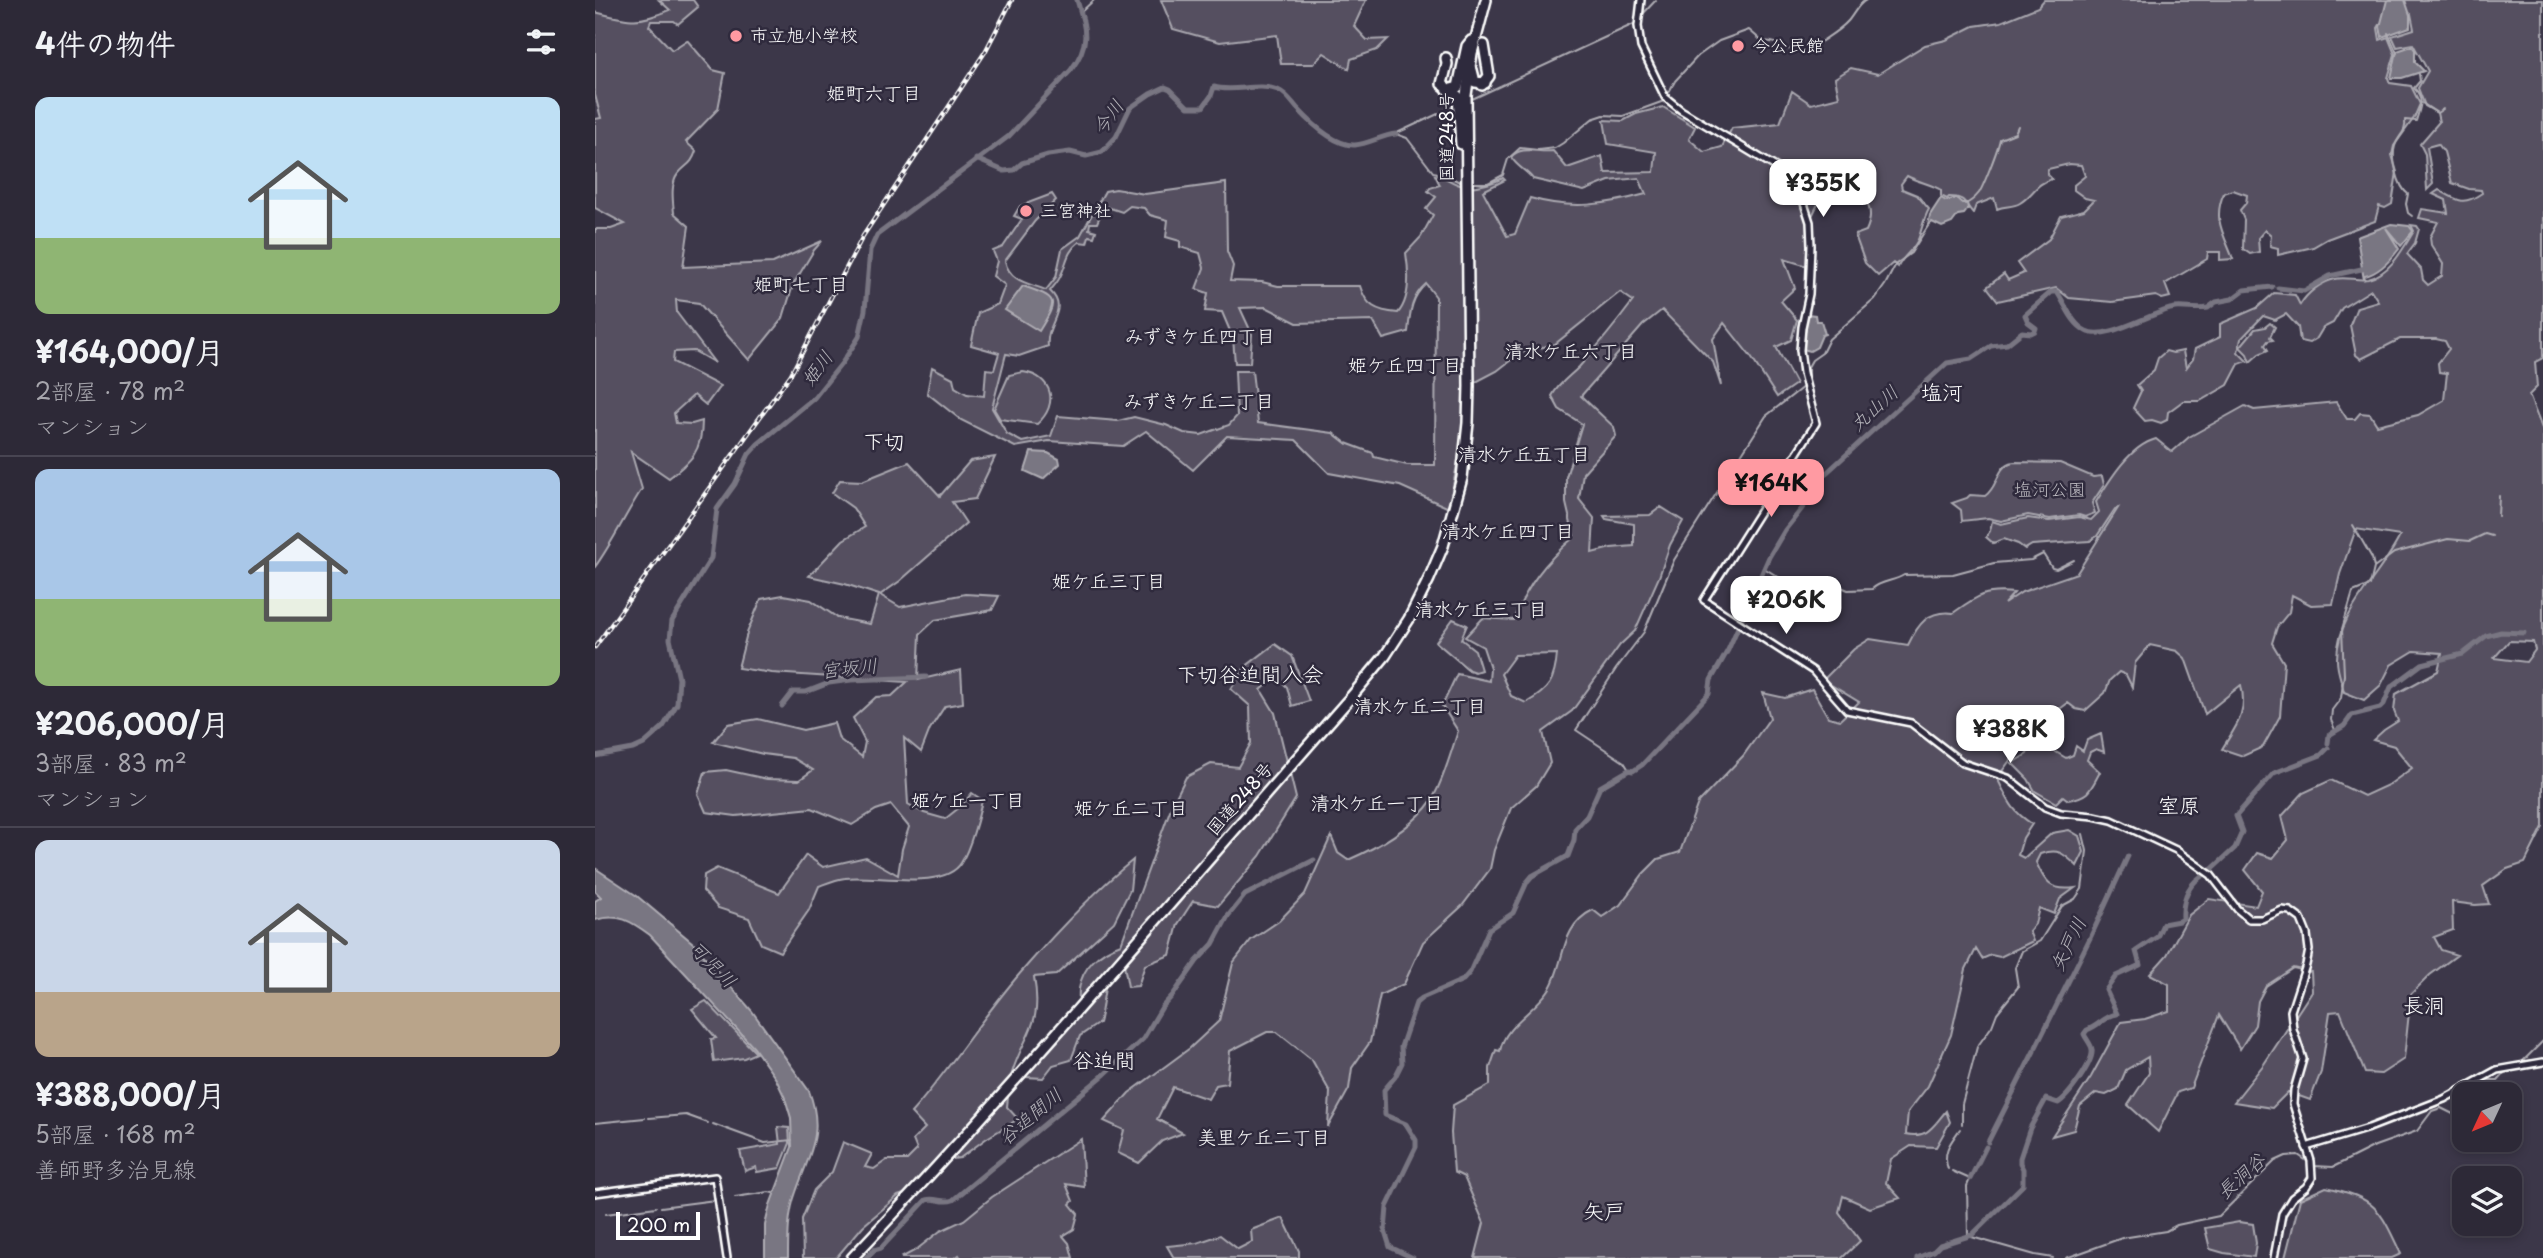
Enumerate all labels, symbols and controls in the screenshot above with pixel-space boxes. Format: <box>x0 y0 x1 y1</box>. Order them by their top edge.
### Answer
text: 4件の物件 <box>35 20 175 65</box>
place label: 市立旭小学校 <box>750 21 858 48</box>
icon: filters <box>522 23 560 61</box>
marker: 市立旭小学校 <box>728 28 744 44</box>
place label: 今公民館 <box>1752 31 1824 58</box>
marker: 今公民館 <box>1730 38 1746 54</box>
district label: 姫町六丁目 <box>826 78 922 106</box>
street label: 国道248号 <box>1432 92 1459 182</box>
water label: 今川 <box>1085 93 1130 140</box>
icon: home <box>235 142 361 268</box>
pin: ¥355K <box>1774 160 1872 219</box>
text: ¥355K <box>1785 164 1861 199</box>
place label: 三宮神社 <box>1040 196 1112 223</box>
marker: 三宮神社 <box>1018 203 1034 219</box>
district label: 姫町七丁目 <box>753 269 849 297</box>
district label: みずきケ丘四丁目 <box>1124 321 1276 349</box>
text: ¥164,000/月 <box>35 328 224 373</box>
district label: 清水ケ丘六丁目 <box>1504 336 1638 364</box>
water label: 姫川 <box>794 344 839 391</box>
district label: 姫ケ丘四丁目 <box>1348 350 1462 378</box>
text: 2部屋 · 78 m² <box>35 373 185 408</box>
district label: 塩河 <box>1921 375 1963 407</box>
water label: 丸山川 <box>1843 378 1904 437</box>
district label: みずきケ丘二丁目 <box>1123 386 1275 414</box>
text: マンション <box>35 408 149 443</box>
district label: 下切 <box>863 424 905 456</box>
district label: 清水ケ丘五丁目 <box>1457 439 1591 467</box>
pin: ¥164K <box>1722 460 1820 519</box>
text: ¥164K <box>1734 464 1808 499</box>
park label: 塩河公園 <box>2014 475 2086 502</box>
icon: home <box>235 514 361 640</box>
district label: 清水ケ丘四丁目 <box>1441 516 1575 544</box>
district label: 姫ケ丘三丁目 <box>1052 566 1166 594</box>
pin: ¥206K <box>1737 576 1835 636</box>
text: ¥206K <box>1746 581 1826 616</box>
district label: 清水ケ丘三丁目 <box>1414 594 1548 622</box>
water label: 宮坂川 <box>819 650 879 684</box>
district label: 下切谷迫間入会 <box>1177 657 1324 689</box>
district label: 清水ケ丘二丁目 <box>1353 691 1487 719</box>
text: ¥206,000/月 <box>35 700 230 745</box>
pin: ¥388K <box>1961 706 2059 765</box>
text: ¥388K <box>1972 710 2048 745</box>
text: 3部屋 · 83 m² <box>35 745 187 780</box>
street label: 国道248号 <box>1199 755 1279 841</box>
text: マンション <box>35 780 149 815</box>
district label: 姫ケ丘一丁目 <box>911 785 1025 813</box>
district label: 清水ケ丘一丁目 <box>1310 788 1444 816</box>
district label: 室原 <box>2158 788 2200 820</box>
district label: 姫ケ丘二丁目 <box>1074 793 1188 821</box>
icon: home <box>235 885 361 1011</box>
water label: 矢戸川 <box>2042 912 2092 975</box>
water label: 可児川 <box>684 933 744 993</box>
district label: 長洞 <box>2403 988 2445 1020</box>
district label: 谷迫間 <box>1073 1043 1136 1075</box>
text: ¥388,000/月 <box>35 1071 226 1116</box>
water label: 谷追間川 <box>991 1080 1067 1150</box>
north arrow <box>2452 1082 2522 1152</box>
map controls <box>2452 1082 2522 1236</box>
text: 5部屋 · 168 m² <box>35 1116 196 1151</box>
district label: 美里ケ丘二丁目 <box>1197 1122 1331 1150</box>
water label: 長洞谷 <box>2210 1145 2272 1205</box>
text: 善師野多治見線 <box>35 1151 196 1186</box>
button: layers <box>2452 1166 2522 1236</box>
district label: 矢戸 <box>1583 1194 1625 1226</box>
scale bar <box>616 1209 700 1241</box>
text: 200 m <box>627 1210 690 1238</box>

